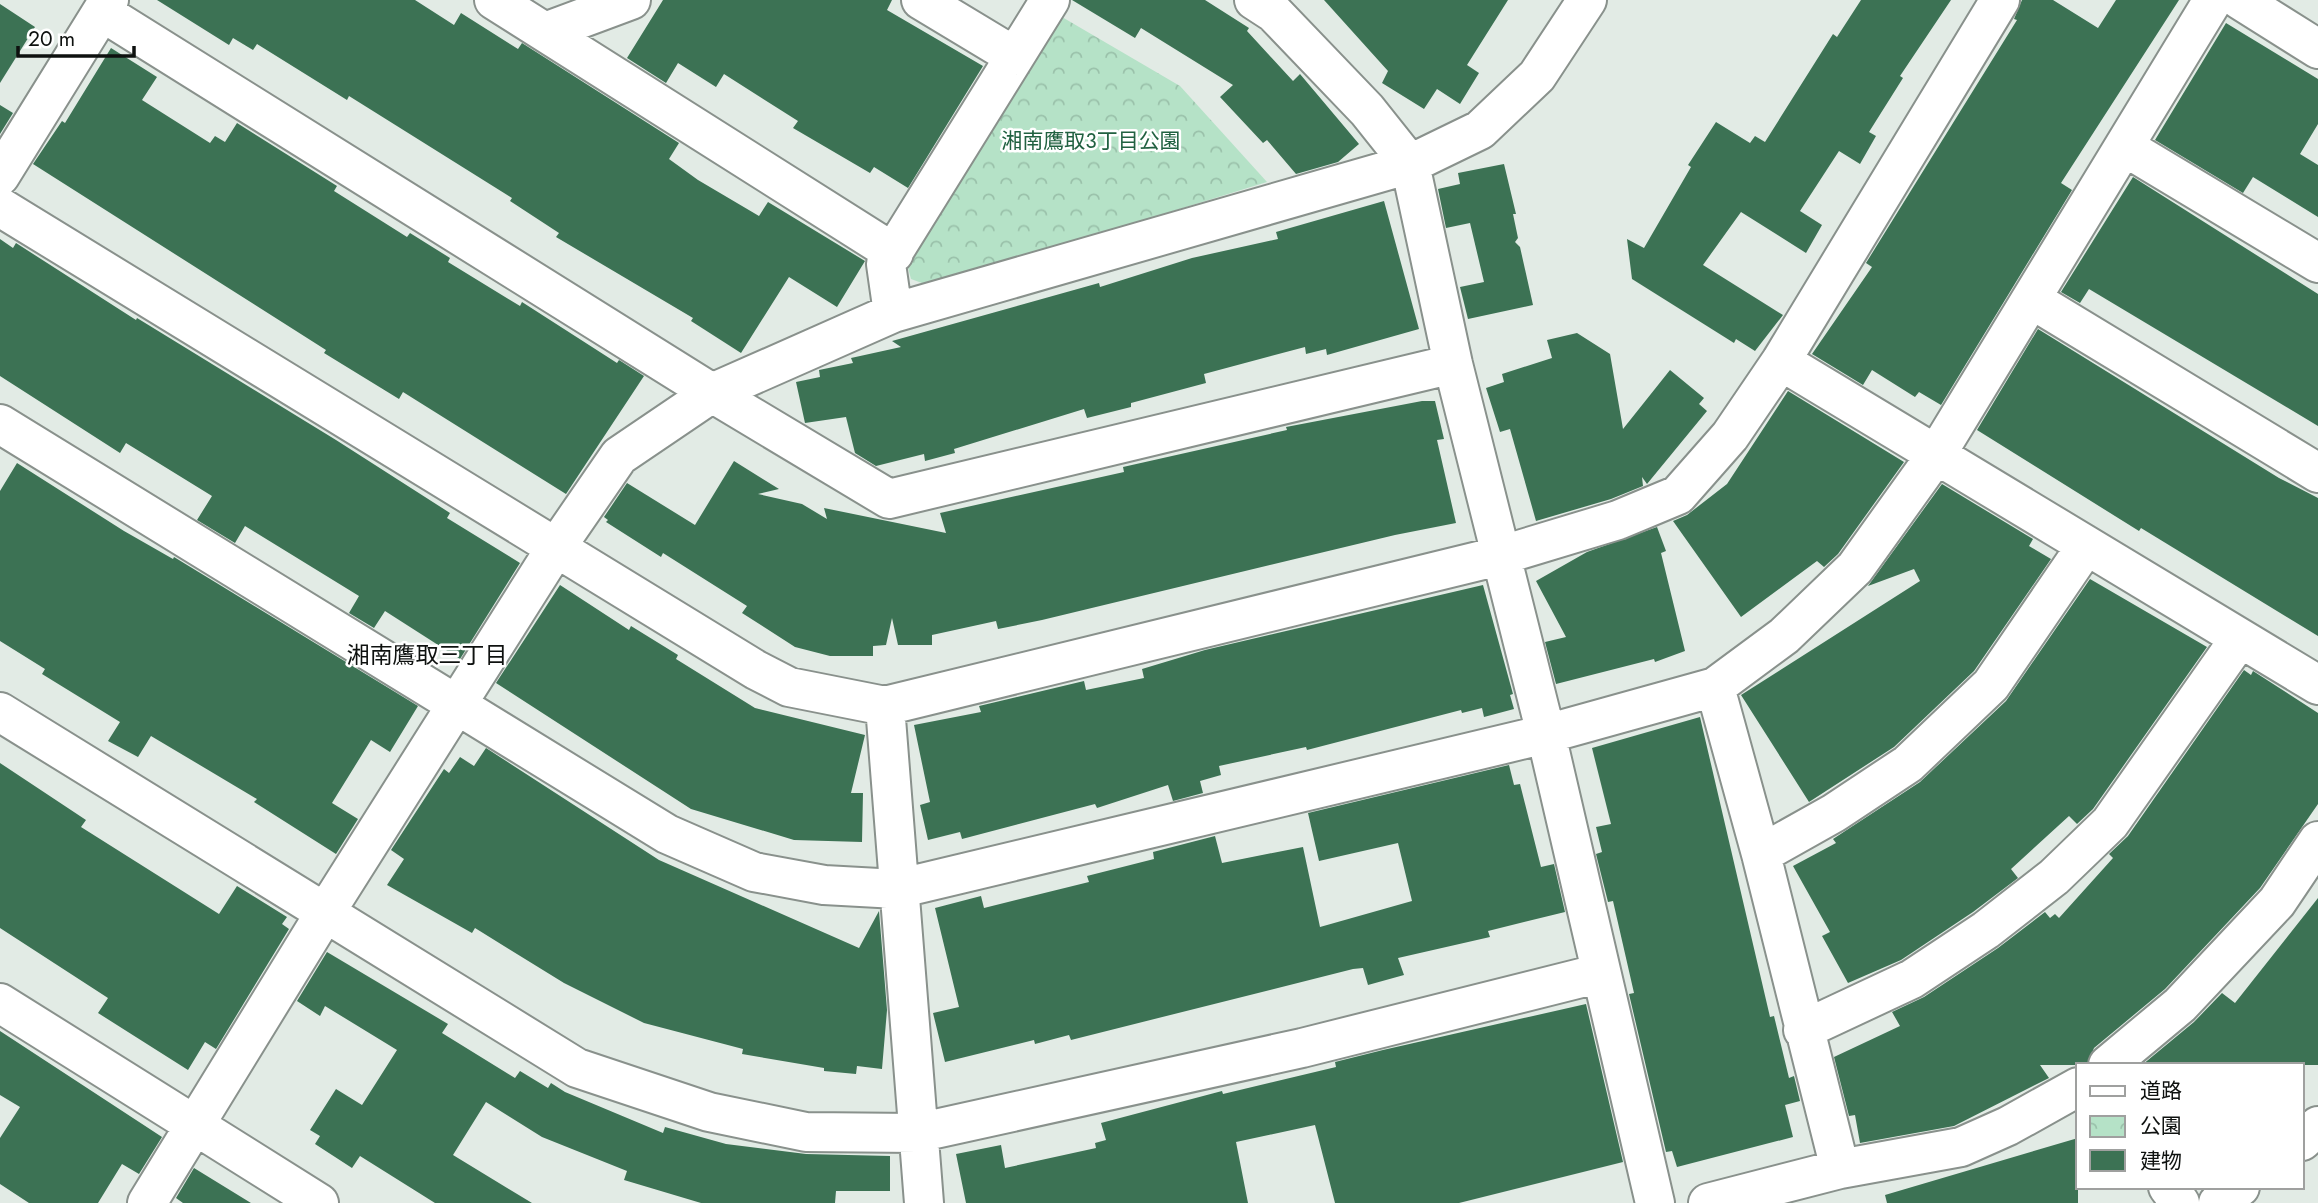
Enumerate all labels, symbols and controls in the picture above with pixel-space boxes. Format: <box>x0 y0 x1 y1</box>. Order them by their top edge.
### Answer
scale bar <box>18 14 133 58</box>
text: 20 m <box>28 24 75 54</box>
park label: 湘南鷹取3丁目公園 <box>1001 126 1181 156</box>
district label: 湘南鷹取三丁目 <box>347 638 508 672</box>
legend <box>2076 1063 2304 1189</box>
text: 道路 <box>2140 1076 2182 1106</box>
text: 公園 <box>2140 1111 2182 1141</box>
text: 建物 <box>2140 1146 2182 1176</box>

